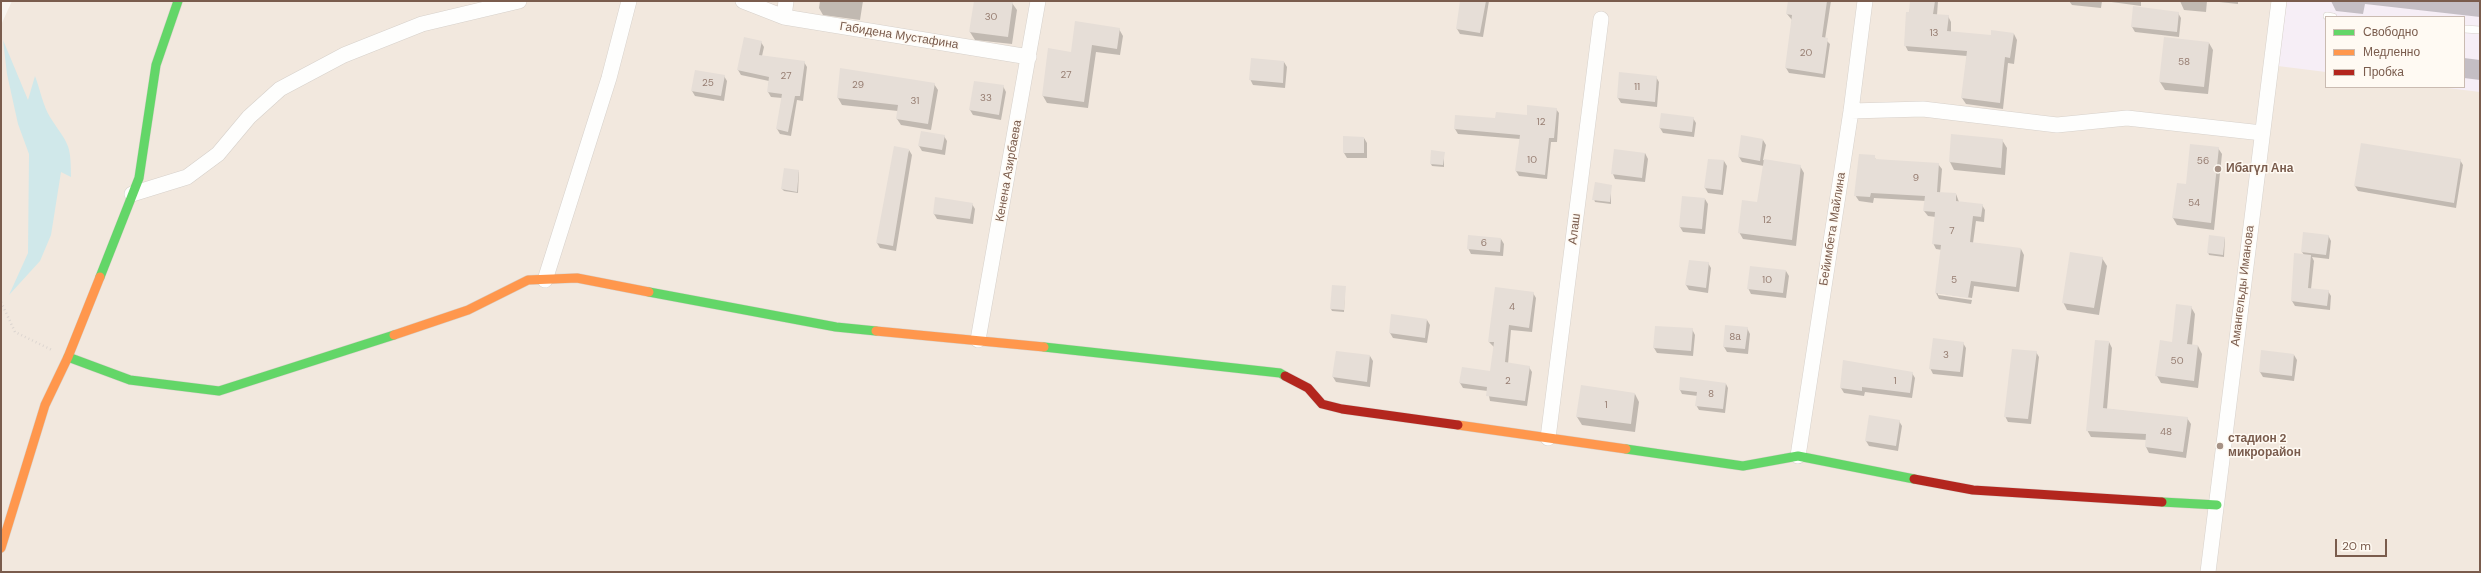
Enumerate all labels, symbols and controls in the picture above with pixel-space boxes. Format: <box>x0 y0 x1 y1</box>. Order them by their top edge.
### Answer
house number: 30 <box>985 11 997 23</box>
legend <box>2325 16 2465 88</box>
street label: Габидена Мустафина <box>839 19 959 53</box>
text: Свободно <box>2363 24 2418 40</box>
house number: 13 <box>1929 27 1939 39</box>
text: Медленно <box>2363 44 2420 60</box>
house number: 20 <box>1800 47 1812 59</box>
house number: 58 <box>2178 56 2190 68</box>
text: Пробка <box>2363 64 2404 80</box>
house number: 27 <box>1061 69 1071 81</box>
house number: 27 <box>781 70 791 82</box>
house number: 25 <box>702 77 714 89</box>
house number: 29 <box>852 79 864 91</box>
house number: 11 <box>1634 81 1640 93</box>
house number: 33 <box>980 92 992 104</box>
house number: 31 <box>911 95 919 107</box>
house number: 12 <box>1537 116 1545 128</box>
street label: Кенена Азирбаева <box>993 119 1025 223</box>
house number: 10 <box>1527 154 1537 166</box>
house number: 56 <box>2197 155 2209 167</box>
place label: Ибагүл Ана <box>2226 162 2293 176</box>
marker: Ибагүл Ана <box>2213 164 2223 174</box>
street label: Бейимбета Майлина <box>1817 171 1849 287</box>
house number: 9 <box>1913 172 1919 184</box>
house number: 54 <box>2188 197 2200 209</box>
street label: Алаш <box>1566 213 1584 245</box>
house number: 12 <box>1763 214 1771 226</box>
house number: 7 <box>1949 225 1955 237</box>
street label: Амангельды Иманова <box>2228 225 2258 347</box>
house number: 6 <box>1481 237 1487 249</box>
house number: 10 <box>1762 274 1772 286</box>
house number: 5 <box>1951 274 1957 286</box>
house number: 4 <box>1509 301 1515 313</box>
house number: 8а <box>1729 331 1741 343</box>
house number: 3 <box>1943 349 1949 361</box>
house number: 50 <box>2171 355 2183 367</box>
house number: 2 <box>1505 375 1511 387</box>
house number: 1 <box>1893 375 1897 387</box>
house number: 8 <box>1708 388 1714 400</box>
house number: 1 <box>1604 399 1608 411</box>
house number: 48 <box>2160 426 2172 438</box>
place label: стадион 2 микрорайон <box>2228 432 2301 460</box>
marker: стадион 2 микрорайон <box>2215 441 2225 451</box>
scale bar <box>2337 531 2389 557</box>
text: 20 m <box>2342 538 2371 554</box>

